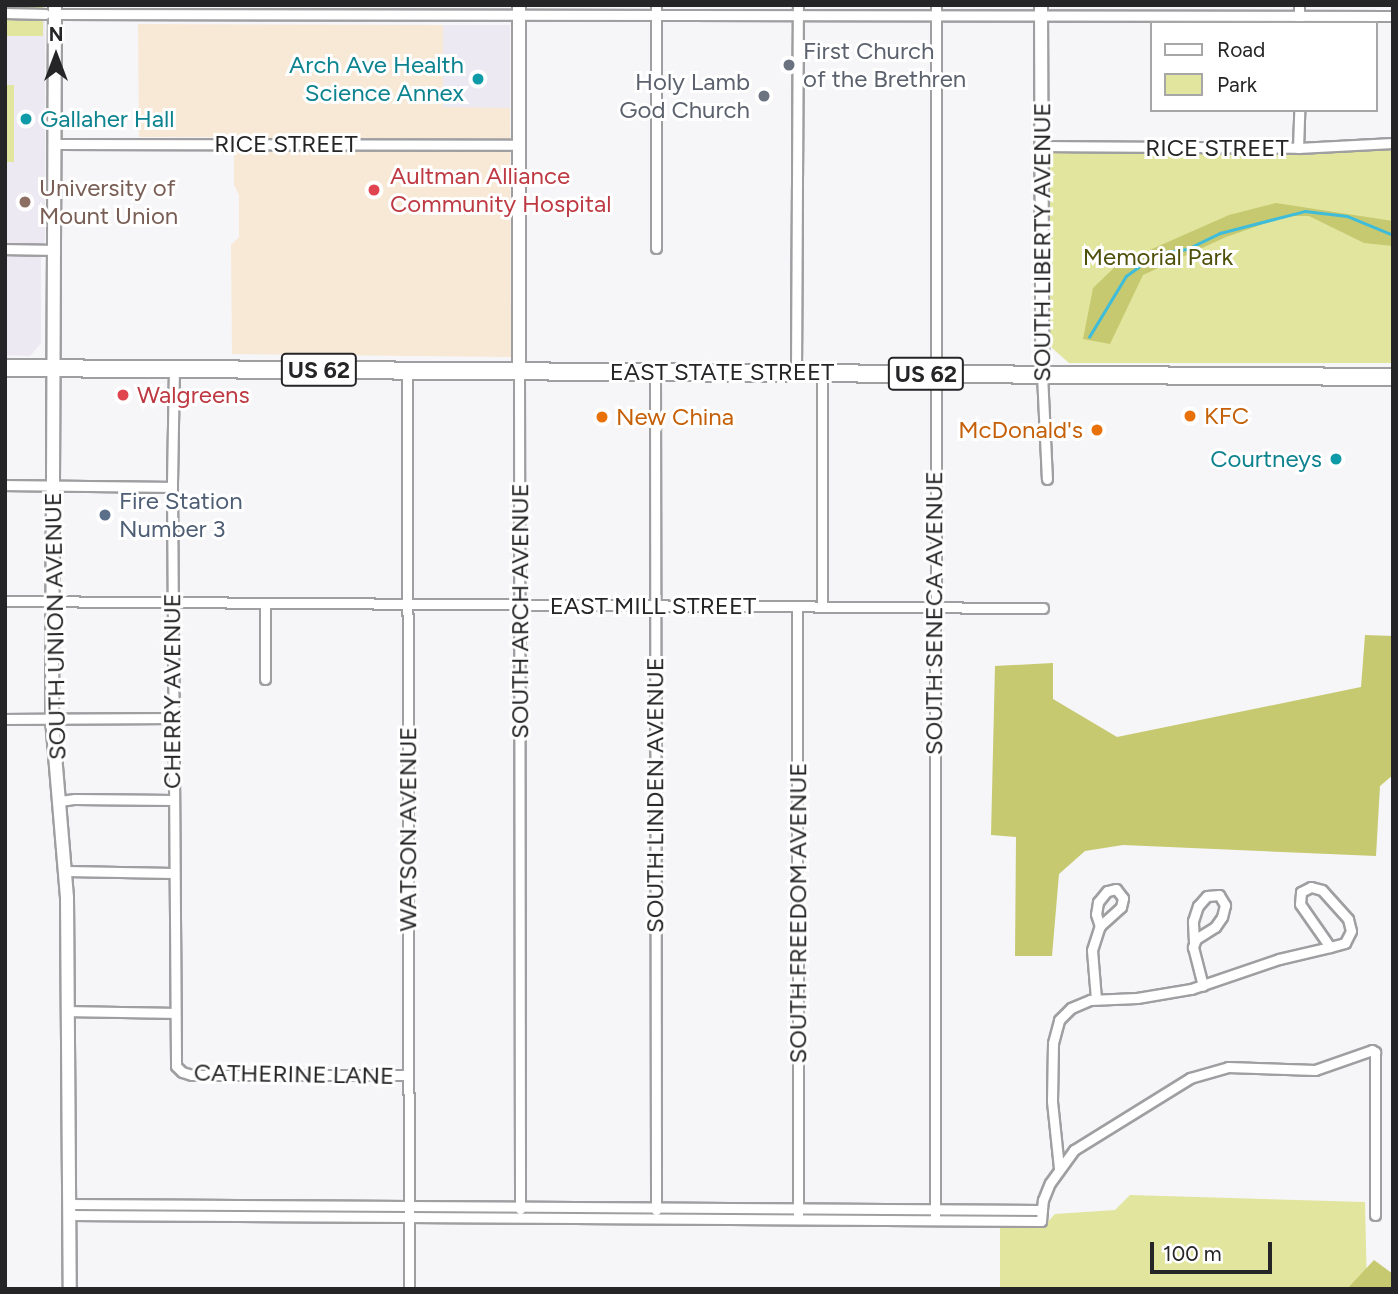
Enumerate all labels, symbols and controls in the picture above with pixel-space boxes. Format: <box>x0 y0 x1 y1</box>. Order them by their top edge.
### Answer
north arrow <box>21 21 91 91</box>
legend <box>1150 21 1377 112</box>
text: N <box>49 23 63 46</box>
place label: First Church of the Brethren <box>803 37 966 93</box>
text: Road <box>1217 37 1265 62</box>
place label: Arch Ave Health Science Annex <box>289 51 464 107</box>
marker: First Church of the Brethren <box>781 57 797 73</box>
place label: Holy Lamb God Church <box>619 68 750 124</box>
marker: Arch Ave Health Science Annex <box>470 71 486 87</box>
text: Park <box>1217 72 1257 97</box>
marker: Holy Lamb God Church <box>756 88 772 104</box>
street label: SOUTH LIBERTY AVENUE <box>1028 102 1056 382</box>
place label: Gallaher Hall <box>40 105 175 133</box>
marker: Gallaher Hall <box>18 111 34 127</box>
street label: RICE STREET <box>214 130 358 158</box>
street label: RICE STREET <box>1145 134 1289 162</box>
place label: Aultman Alliance Community Hospital <box>390 162 611 218</box>
place label: University of Mount Union <box>39 174 178 230</box>
marker: Aultman Alliance Community Hospital <box>364 180 384 200</box>
marker: University of Mount Union <box>17 194 33 210</box>
park label: Memorial Park <box>1083 243 1233 271</box>
road number: US 62 <box>280 350 358 390</box>
road number: US 62 <box>888 354 964 394</box>
street label: EAST STATE STREET <box>610 358 834 386</box>
place label: Walgreens <box>137 381 250 409</box>
marker: Walgreens <box>115 387 131 403</box>
place label: KFC <box>1204 402 1249 430</box>
place label: New China <box>616 403 734 431</box>
marker: KFC <box>1182 408 1198 424</box>
marker: New China <box>594 409 610 425</box>
place label: McDonald's <box>958 416 1083 444</box>
marker: McDonald's <box>1089 422 1105 438</box>
place label: Courtneys <box>1210 445 1322 473</box>
marker: Courtneys <box>1328 451 1344 467</box>
street label: SOUTH SENECA AVENUE <box>920 471 948 755</box>
street label: SOUTH ARCH AVENUE <box>506 483 534 739</box>
place label: Fire Station Number 3 <box>119 487 243 543</box>
street label: SOUTH UNION AVENUE <box>38 492 72 760</box>
marker: Fire Station Number 3 <box>97 507 113 523</box>
street label: EAST MILL STREET <box>550 592 756 620</box>
street label: CHERRY AVENUE <box>158 593 186 789</box>
street label: SOUTH LINDEN AVENUE <box>641 657 669 933</box>
street label: WATSON AVENUE <box>394 726 422 932</box>
street label: SOUTH FREEDOM AVENUE <box>784 763 812 1063</box>
street label: CATHERINE LANE <box>194 1058 394 1090</box>
scale bar <box>1153 1228 1276 1272</box>
text: 100 m <box>1163 1241 1222 1266</box>

